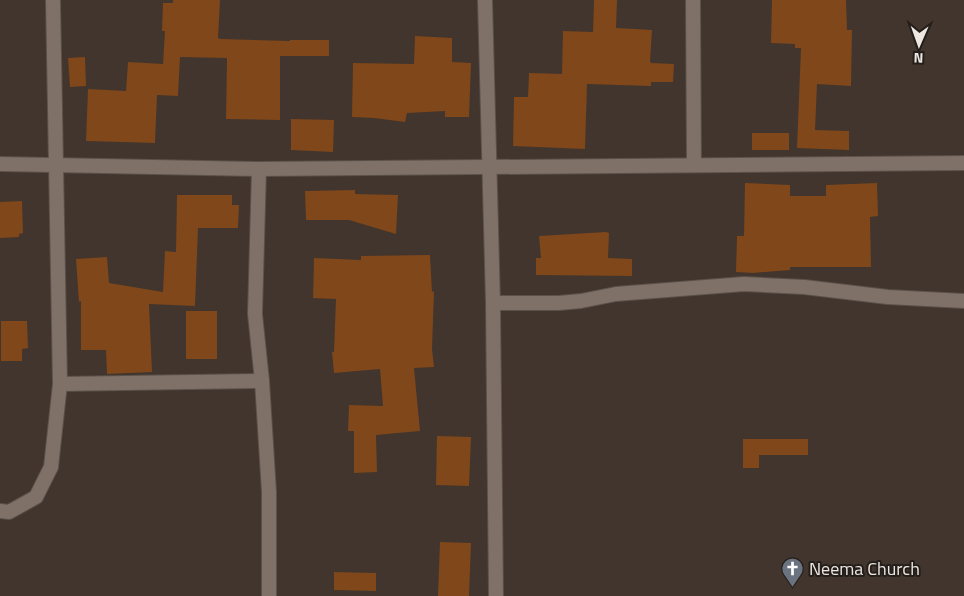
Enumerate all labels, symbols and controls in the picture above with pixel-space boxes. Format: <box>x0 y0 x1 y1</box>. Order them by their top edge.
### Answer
north arrow <box>894 20 944 70</box>
text: N <box>913 48 924 69</box>
place label: Neema Church <box>809 555 920 582</box>
church icon: Neema Church <box>781 557 805 588</box>

